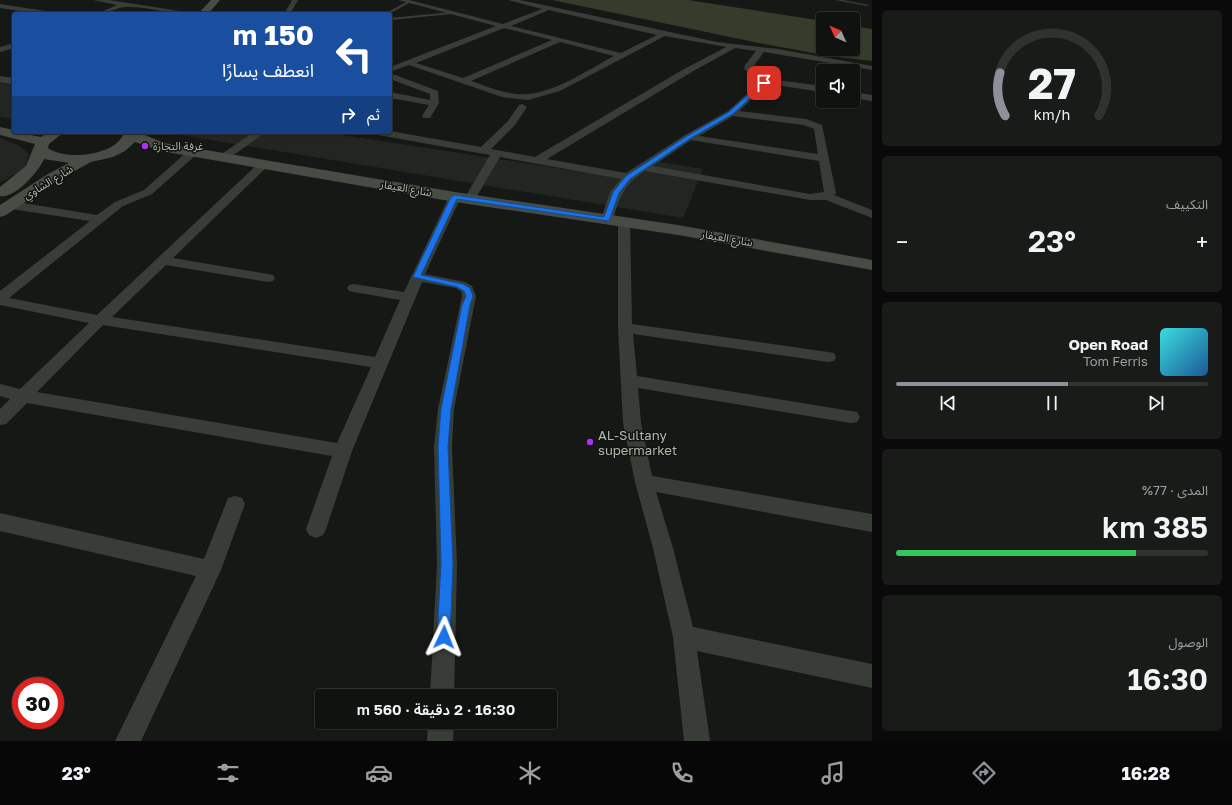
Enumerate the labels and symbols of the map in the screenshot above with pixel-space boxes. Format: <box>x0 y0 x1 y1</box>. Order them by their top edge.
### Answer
north arrow <box>816 12 860 56</box>
pin <box>747 66 781 100</box>
place label: غرفة التجارة <box>153 139 204 153</box>
marker: غرفة التجارة <box>140 141 150 151</box>
street label: شارع الشاوي <box>21 162 77 204</box>
street label: شارع العيفار <box>378 176 433 200</box>
street label: شارع العيفار <box>699 226 754 250</box>
place label: AL-Sultany supermarket <box>598 427 677 458</box>
marker: AL-Sultany supermarket <box>585 437 595 447</box>
position arrow <box>423 616 465 658</box>
speed limit sign: 30 <box>12 677 64 729</box>

